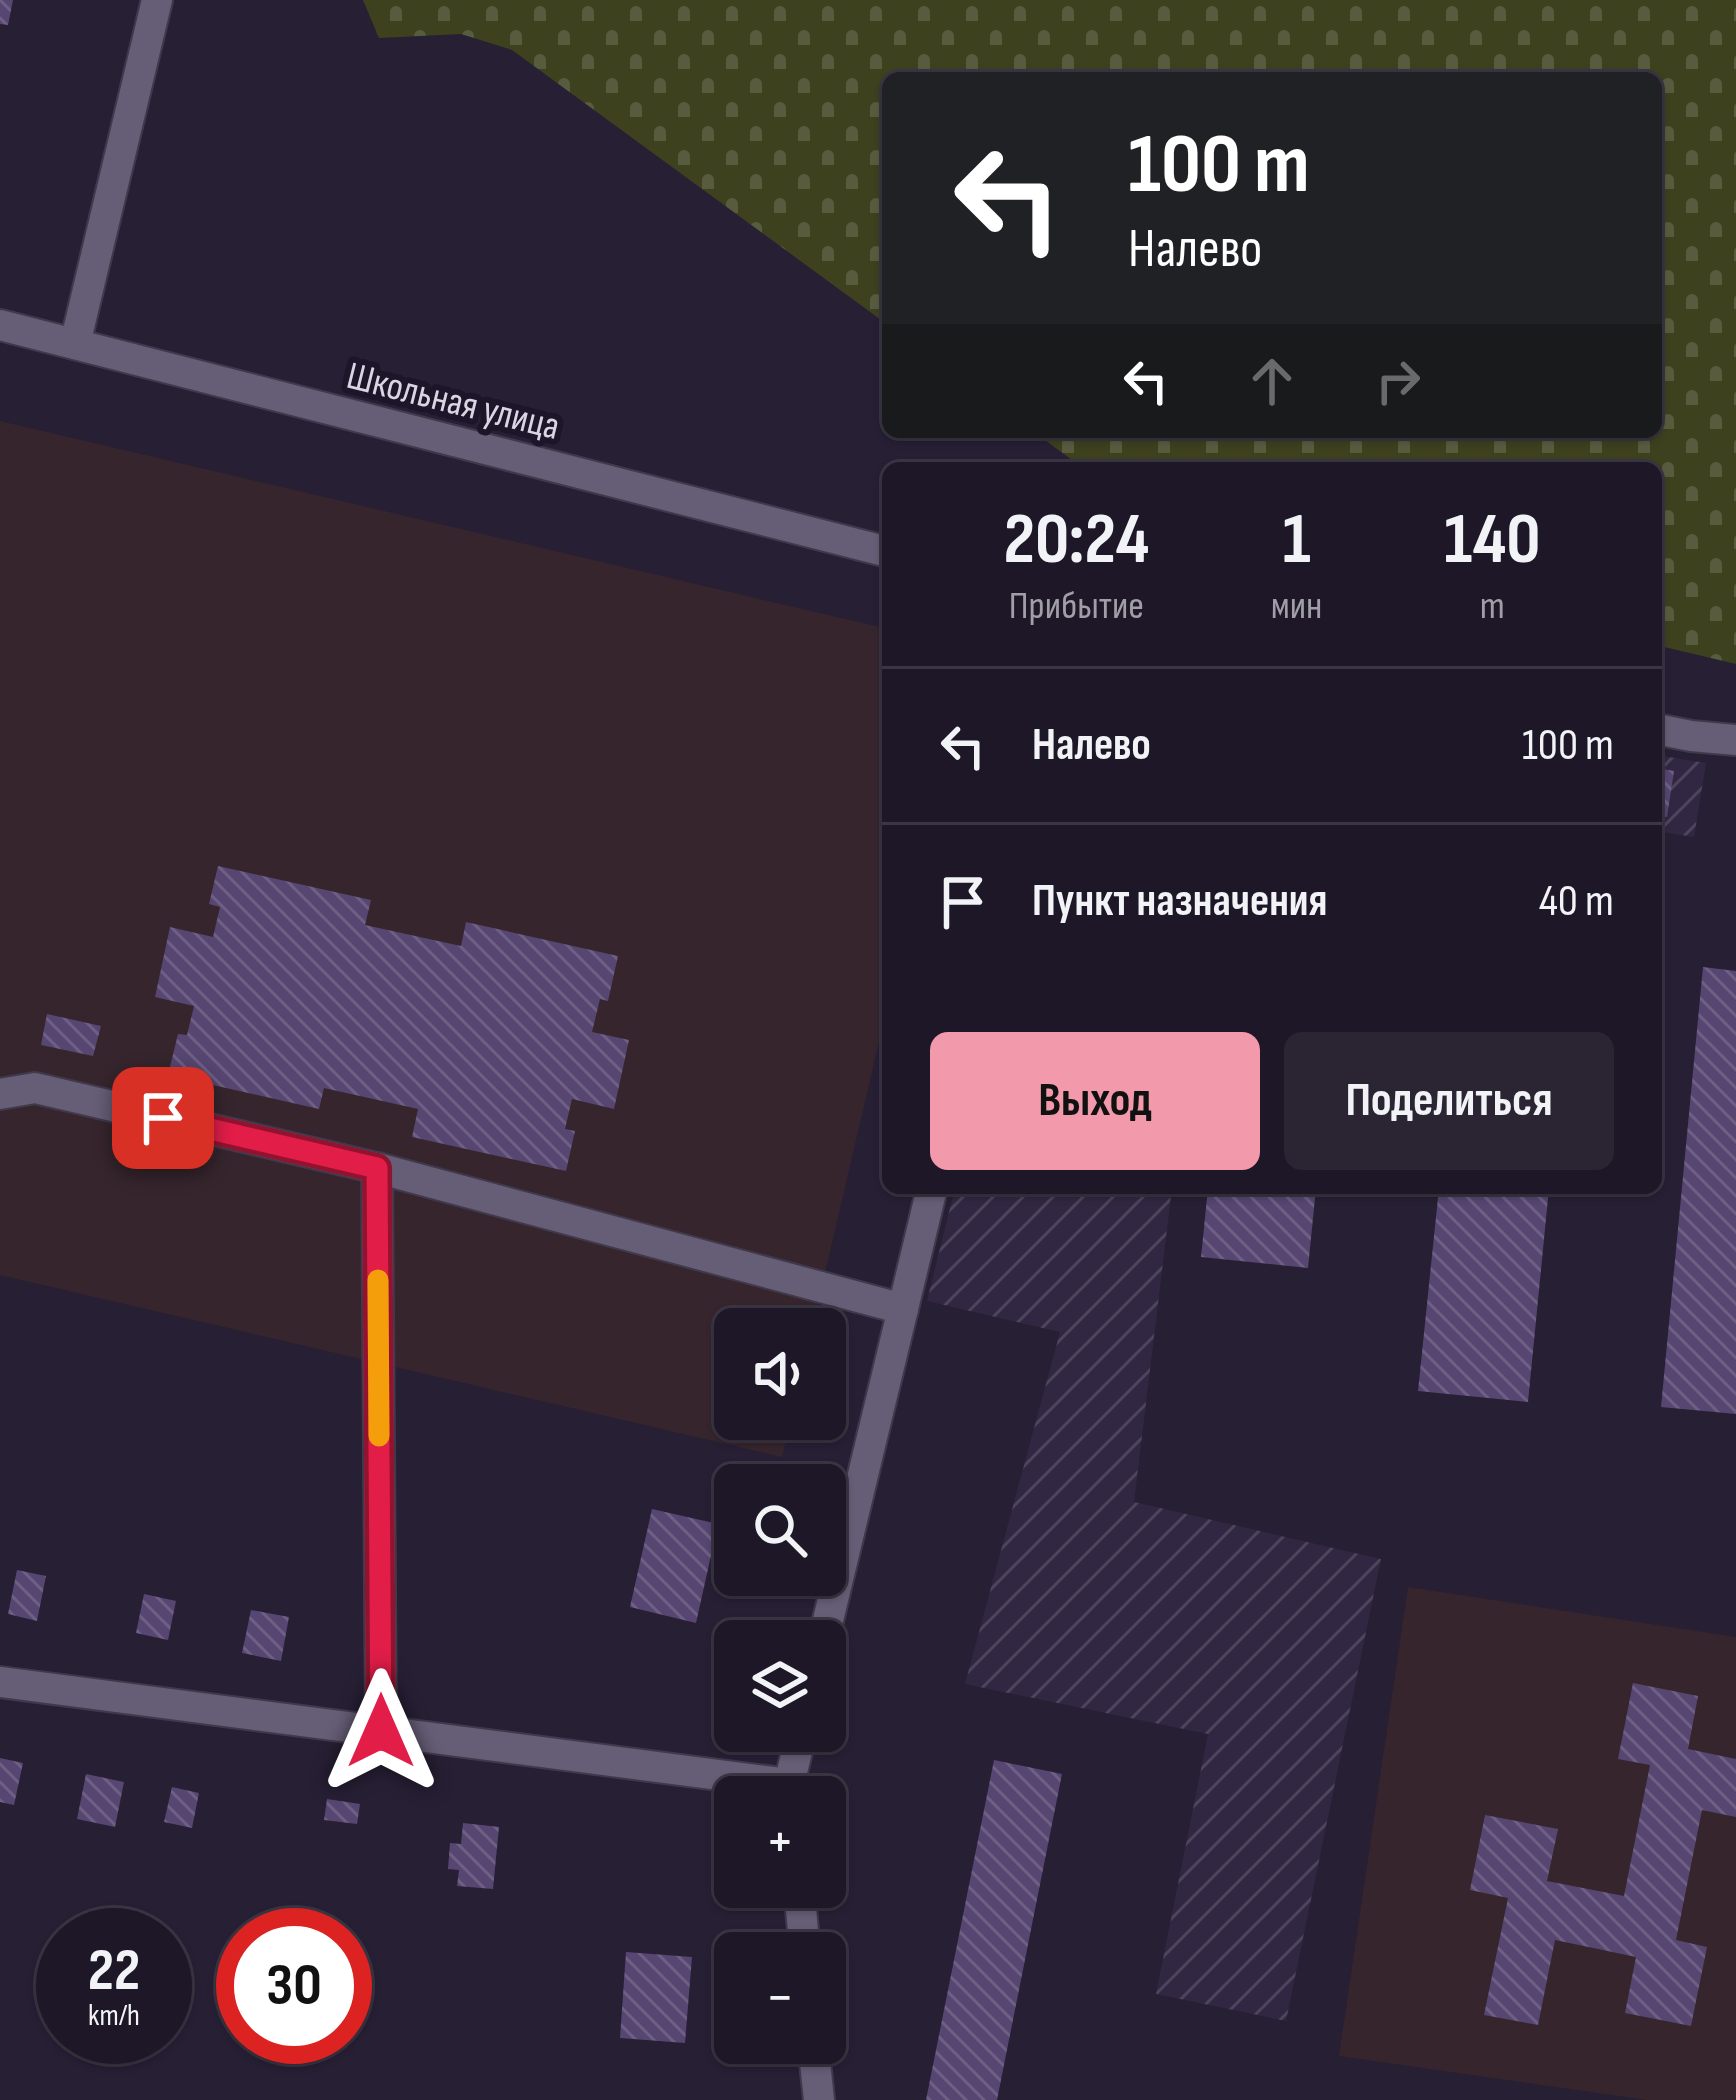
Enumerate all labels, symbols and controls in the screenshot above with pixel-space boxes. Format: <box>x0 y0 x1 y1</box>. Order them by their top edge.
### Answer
text: 100 m <box>1128 115 1310 216</box>
icon: left <box>930 120 1086 276</box>
text: Налево <box>1128 217 1262 282</box>
icon: left <box>1113 348 1179 414</box>
icon: ahead <box>1239 348 1305 414</box>
icon: right <box>1365 348 1431 414</box>
street label: Школьная улица <box>342 353 564 451</box>
text: 20:24 <box>1004 497 1149 584</box>
text: 1 <box>1282 497 1311 584</box>
text: 140 <box>1444 497 1540 584</box>
text: Прибытие <box>1009 583 1144 630</box>
text: мин <box>1271 583 1322 630</box>
text: m <box>1480 583 1505 630</box>
icon: left <box>930 713 996 779</box>
text: Налево <box>1032 718 1151 773</box>
text: 100 m <box>1522 718 1614 773</box>
icon: arrive <box>930 869 996 935</box>
text: Пункт назначения <box>1032 874 1327 929</box>
text: 40 m <box>1539 874 1614 929</box>
button: Выход <box>930 1032 1260 1170</box>
button: Поделиться <box>1284 1032 1614 1170</box>
pin <box>112 1067 214 1169</box>
icon: arrive <box>130 1085 196 1151</box>
map controls <box>714 1308 846 2064</box>
button: sound <box>714 1308 846 1440</box>
button: search <box>714 1464 846 1596</box>
button: layers <box>714 1620 846 1752</box>
position arrow <box>318 1668 444 1794</box>
button: + <box>714 1776 846 1908</box>
speed limit sign: 30 <box>216 1908 372 2064</box>
button: − <box>714 1932 846 2064</box>
text: 22 <box>88 1935 140 2007</box>
text: km/h <box>88 1998 140 2034</box>

